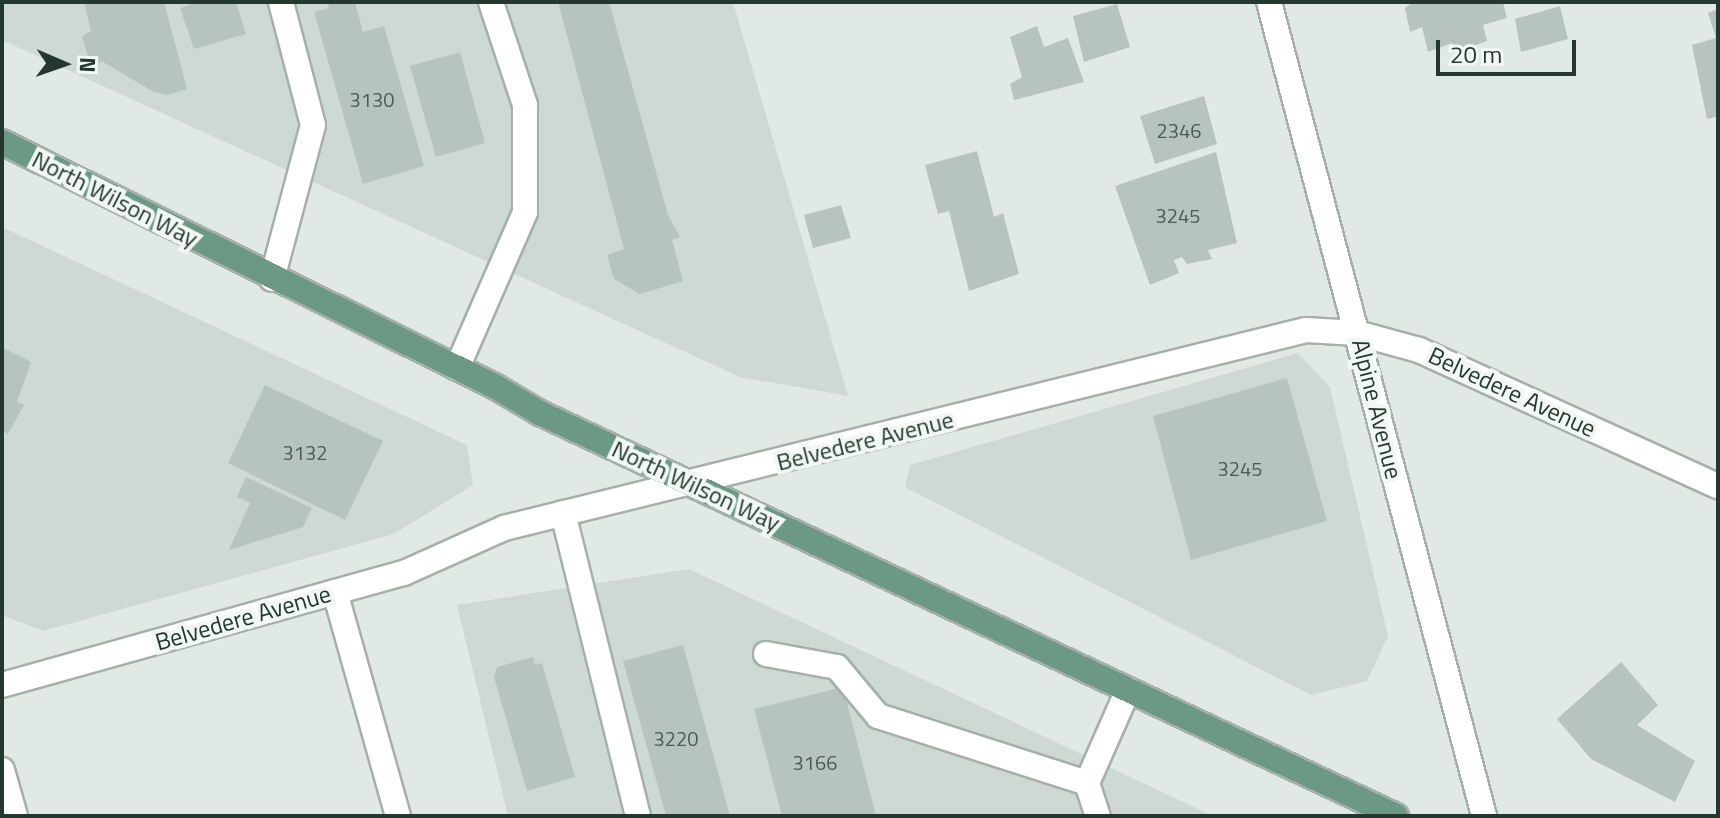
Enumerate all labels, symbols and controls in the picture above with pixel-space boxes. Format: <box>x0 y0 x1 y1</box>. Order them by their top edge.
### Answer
north arrow <box>24 24 104 104</box>
scale bar <box>1440 24 1580 74</box>
text: 20 m <box>1450 36 1502 72</box>
text: N <box>71 57 105 73</box>
house number: 3130 <box>350 87 394 111</box>
house number: 2346 <box>1157 118 1201 142</box>
street label: North Wilson Way <box>27 145 203 253</box>
house number: 3245 <box>1156 203 1200 227</box>
street label: Alpine Avenue <box>1346 336 1408 482</box>
street label: Belvedere Avenue <box>1424 341 1600 443</box>
street label: Belvedere Avenue <box>774 405 956 477</box>
street label: North Wilson Way <box>607 434 785 538</box>
house number: 3132 <box>283 440 327 464</box>
house number: 3245 <box>1218 456 1262 480</box>
street label: Belvedere Avenue <box>152 579 334 657</box>
house number: 3220 <box>654 726 698 750</box>
house number: 3166 <box>793 750 837 774</box>

